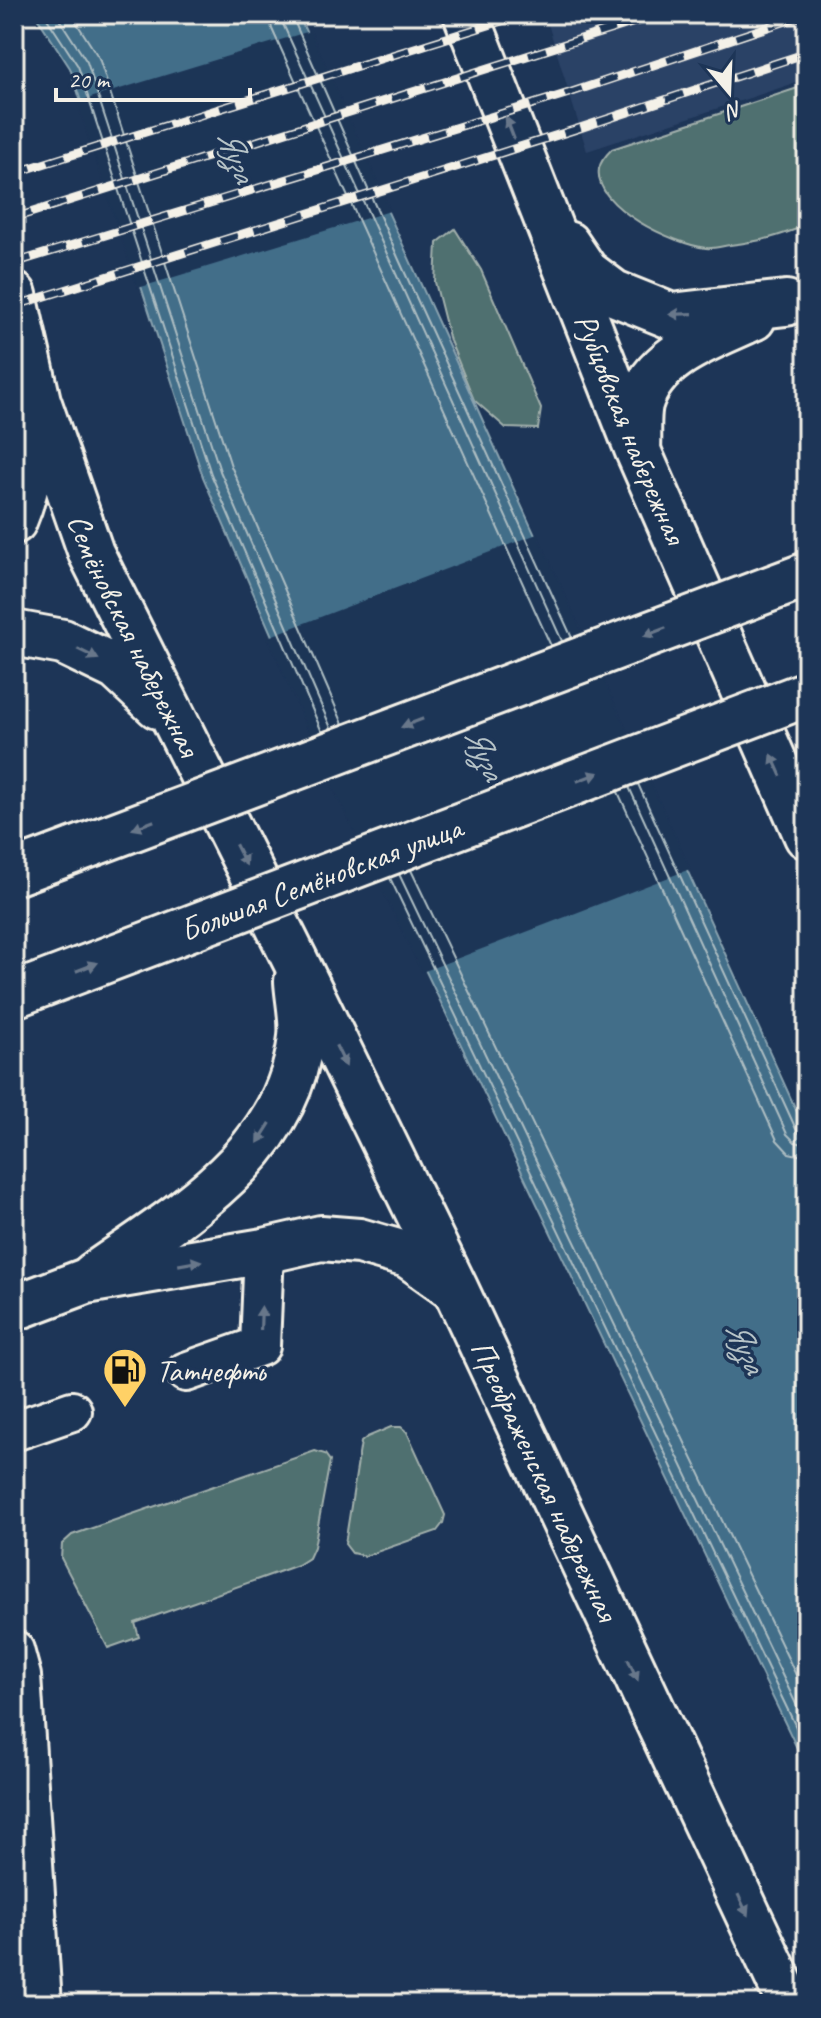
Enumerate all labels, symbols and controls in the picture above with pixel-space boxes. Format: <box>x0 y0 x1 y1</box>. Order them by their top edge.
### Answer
scale bar <box>56 52 250 102</box>
north arrow <box>689 52 769 132</box>
text: 20 m <box>68 65 111 95</box>
text: N <box>721 95 746 127</box>
one-way arrow <box>503 116 516 140</box>
water label: Яуза <box>206 122 268 191</box>
street label: Рубцовская набережная <box>565 307 697 552</box>
one-way arrow <box>667 308 693 320</box>
street label: Семёновская набережная <box>58 509 211 765</box>
one-way arrow <box>643 626 667 639</box>
one-way arrow <box>77 647 100 661</box>
one-way arrow <box>400 717 424 730</box>
water label: Яуза <box>454 720 517 789</box>
one-way arrow <box>769 753 782 777</box>
one-way arrow <box>576 770 600 783</box>
street label: Большая Семёновская улица <box>174 806 470 951</box>
one-way arrow <box>131 819 155 832</box>
one-way arrow <box>235 843 248 866</box>
one-way arrow <box>75 960 99 973</box>
one-way arrow <box>335 1044 348 1067</box>
one-way arrow <box>257 1123 272 1144</box>
one-way arrow <box>178 1257 203 1269</box>
one-way arrow <box>255 1305 268 1330</box>
water label: Яуза <box>715 1313 778 1382</box>
street label: Преображенская набережная <box>462 1333 629 1629</box>
fuel station icon: Татнефть <box>101 1346 149 1409</box>
place label: Татнефть <box>156 1350 267 1391</box>
one-way arrow <box>626 1658 640 1681</box>
one-way arrow <box>737 1894 750 1917</box>

